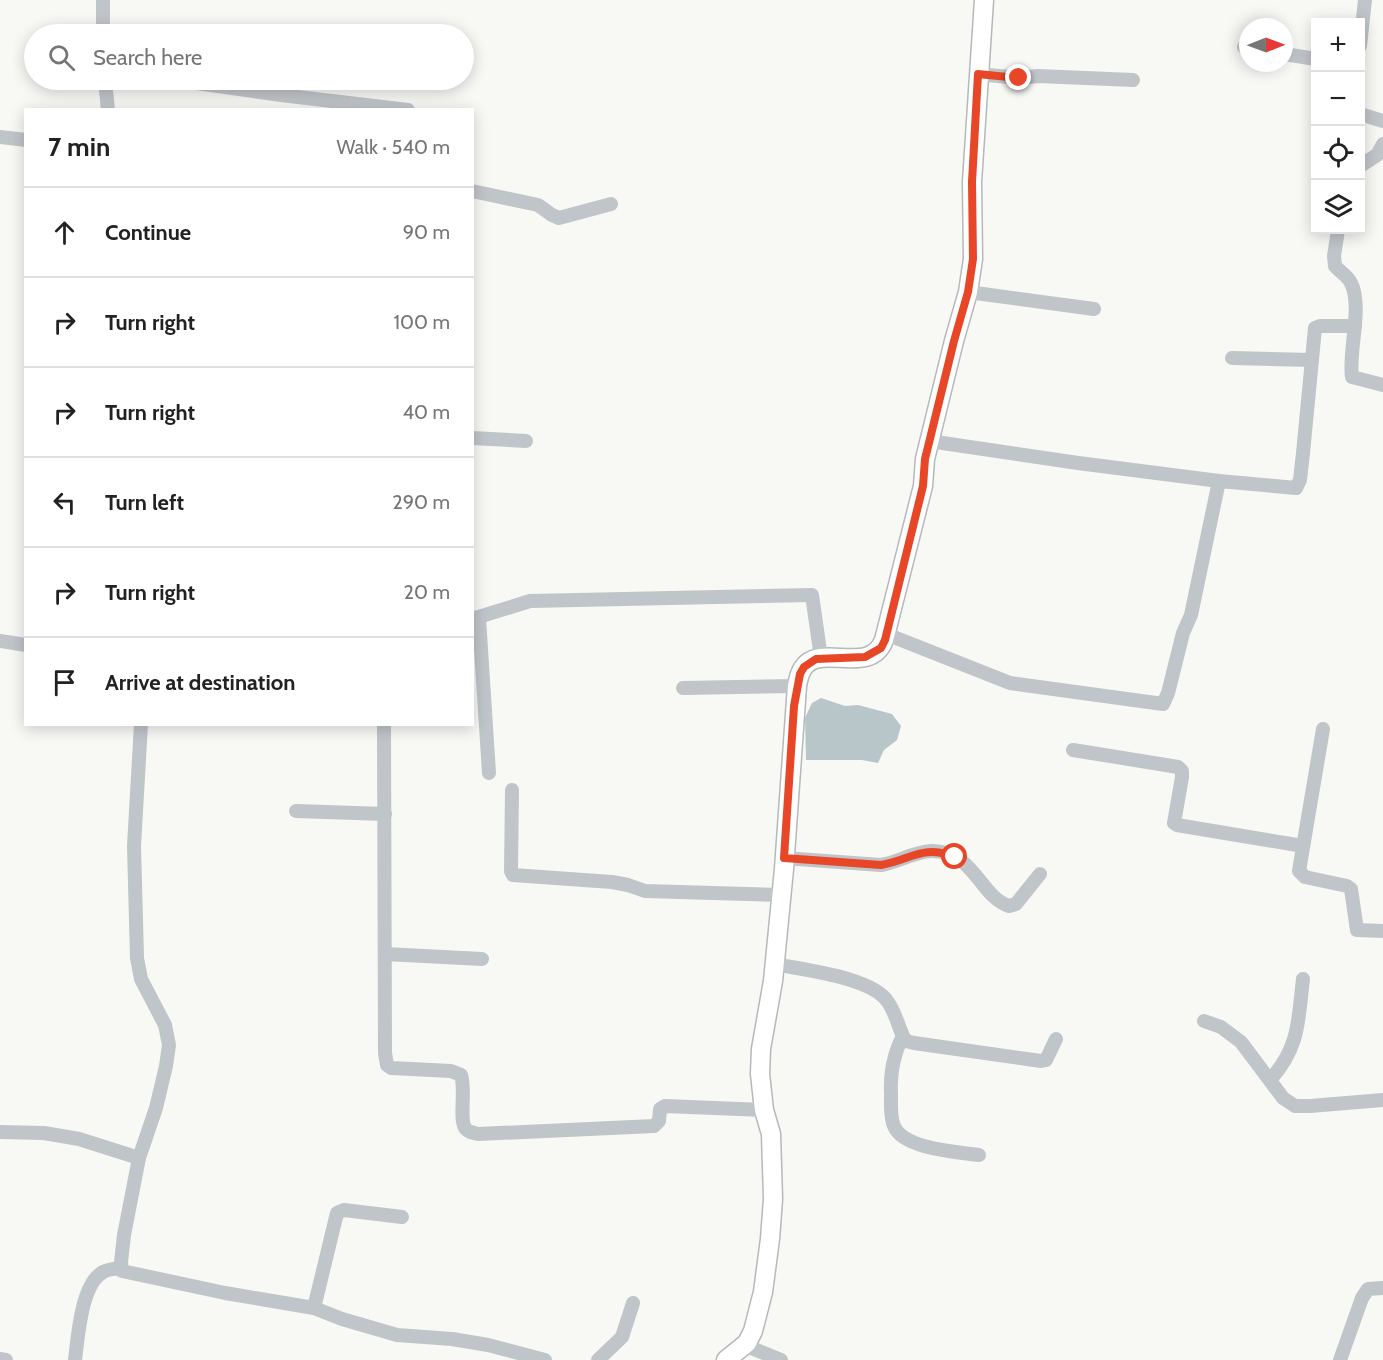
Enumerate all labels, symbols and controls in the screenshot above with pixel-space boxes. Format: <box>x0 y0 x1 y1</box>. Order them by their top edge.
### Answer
north arrow <box>1239 18 1293 72</box>
map controls <box>1311 18 1365 234</box>
button: + <box>1311 18 1365 72</box>
search box <box>24 24 474 90</box>
icon: search <box>45 41 78 74</box>
text: Search here <box>93 44 202 71</box>
route end <box>1005 64 1031 90</box>
button: − <box>1311 72 1365 126</box>
button: locate <box>1311 126 1365 180</box>
text: 7 min <box>48 131 110 163</box>
text: Walk · 540 m <box>336 135 450 159</box>
button: layers <box>1311 180 1365 234</box>
icon: ahead <box>48 216 81 249</box>
text: Continue <box>105 219 191 246</box>
text: 90 m <box>403 220 450 244</box>
icon: right <box>48 306 81 339</box>
text: Turn right <box>105 309 195 336</box>
text: 100 m <box>394 310 450 334</box>
icon: right <box>48 396 81 429</box>
text: Turn right <box>105 399 195 426</box>
text: 40 m <box>402 400 450 424</box>
icon: left <box>48 486 81 519</box>
text: Turn left <box>105 489 184 516</box>
text: 290 m <box>392 490 450 514</box>
icon: right <box>48 576 81 609</box>
text: Turn right <box>105 579 195 606</box>
text: 20 m <box>404 580 450 604</box>
icon: arrive <box>48 666 81 699</box>
text: Arrive at destination <box>105 669 295 696</box>
route start <box>941 843 967 869</box>

